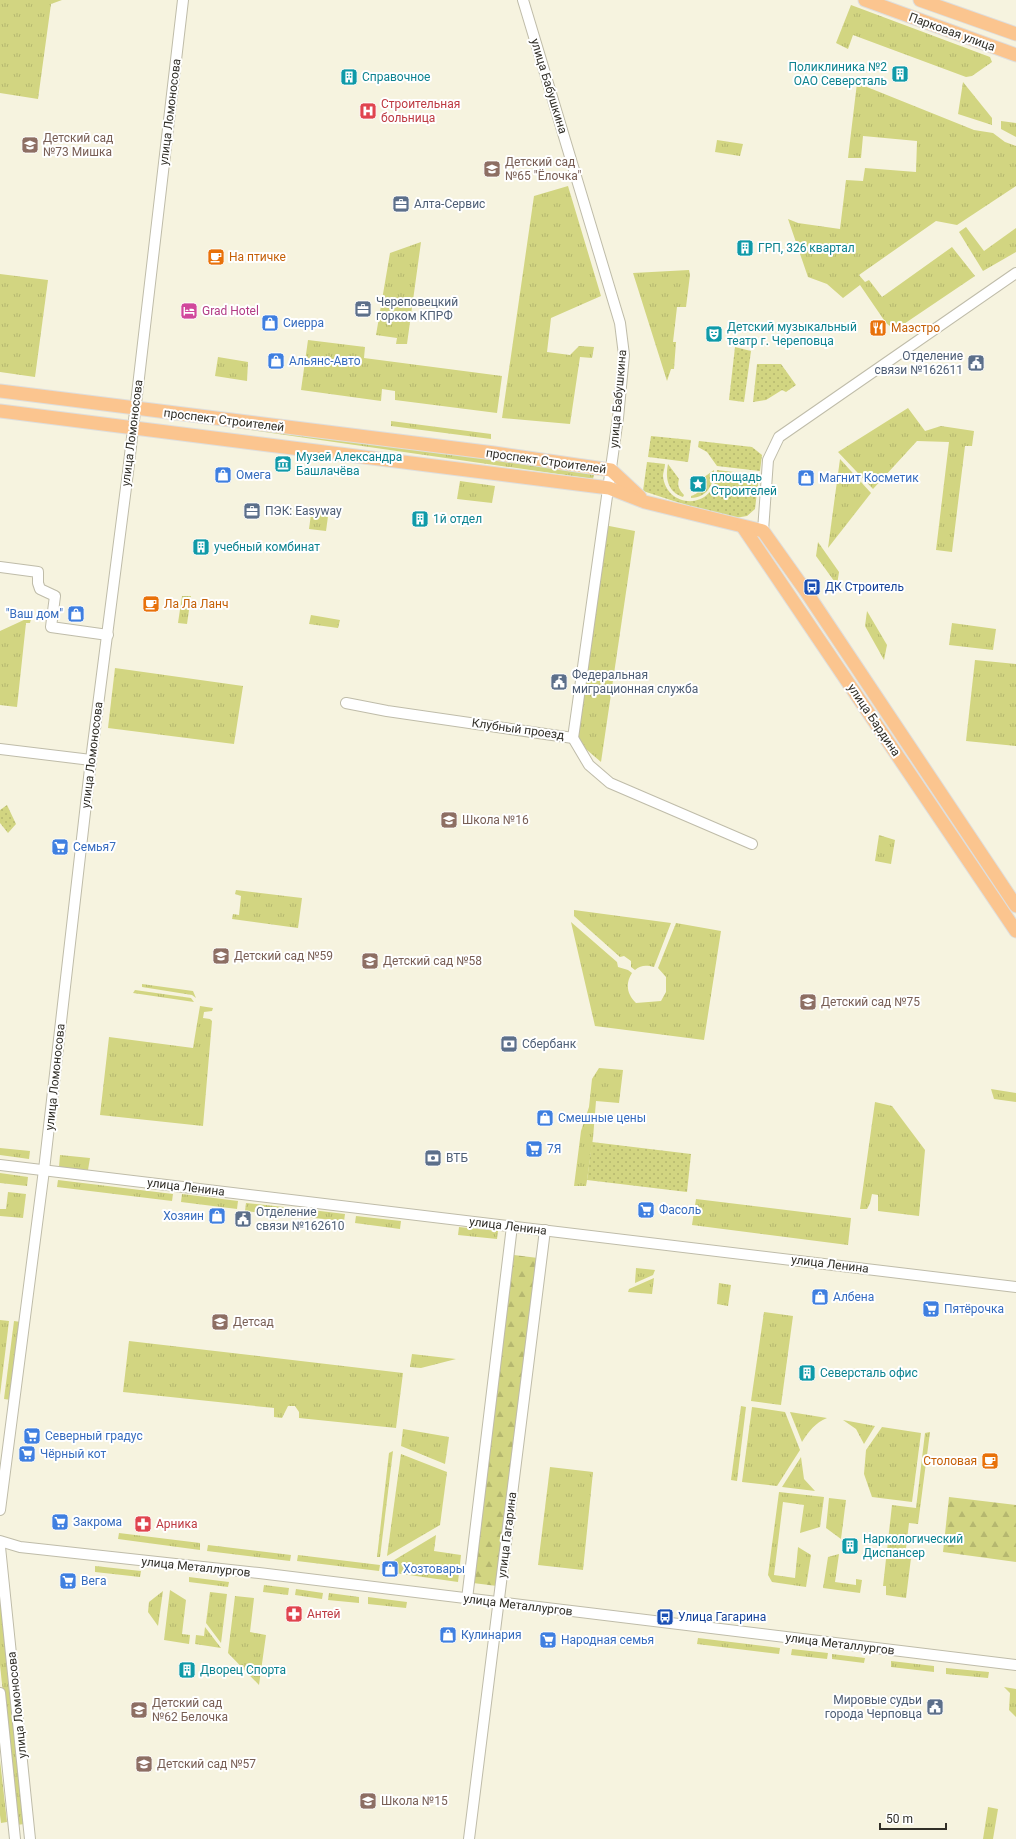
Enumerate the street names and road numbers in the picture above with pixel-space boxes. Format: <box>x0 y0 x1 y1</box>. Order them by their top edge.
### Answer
street label: Парковая улица <box>907 10 997 54</box>
street label: улица Бабушкина <box>528 37 570 135</box>
street label: улица Ломоносова <box>157 58 183 166</box>
street label: улица Бабушкина <box>607 349 629 449</box>
street label: улица Ломоносова <box>119 379 145 487</box>
street label: проспект Строителей <box>163 406 285 434</box>
street label: проспект Строителей <box>485 446 607 476</box>
street label: улица Бардина <box>845 681 903 759</box>
street label: улица Ломоносова <box>79 701 105 809</box>
street label: Клубный проезд <box>471 716 565 742</box>
street label: улица Ломоносова <box>42 1023 68 1131</box>
street label: улица Ленина <box>146 1175 226 1199</box>
street label: улица Ленина <box>468 1214 548 1238</box>
street label: улица Ленина <box>790 1252 870 1276</box>
street label: улица Гагарина <box>495 1491 519 1579</box>
street label: улица Металлургов <box>141 1554 251 1580</box>
street label: улица Металлургов <box>463 1591 573 1619</box>
street label: улица Металлургов <box>785 1630 895 1658</box>
street label: улица Ломоносова <box>4 1651 30 1759</box>

